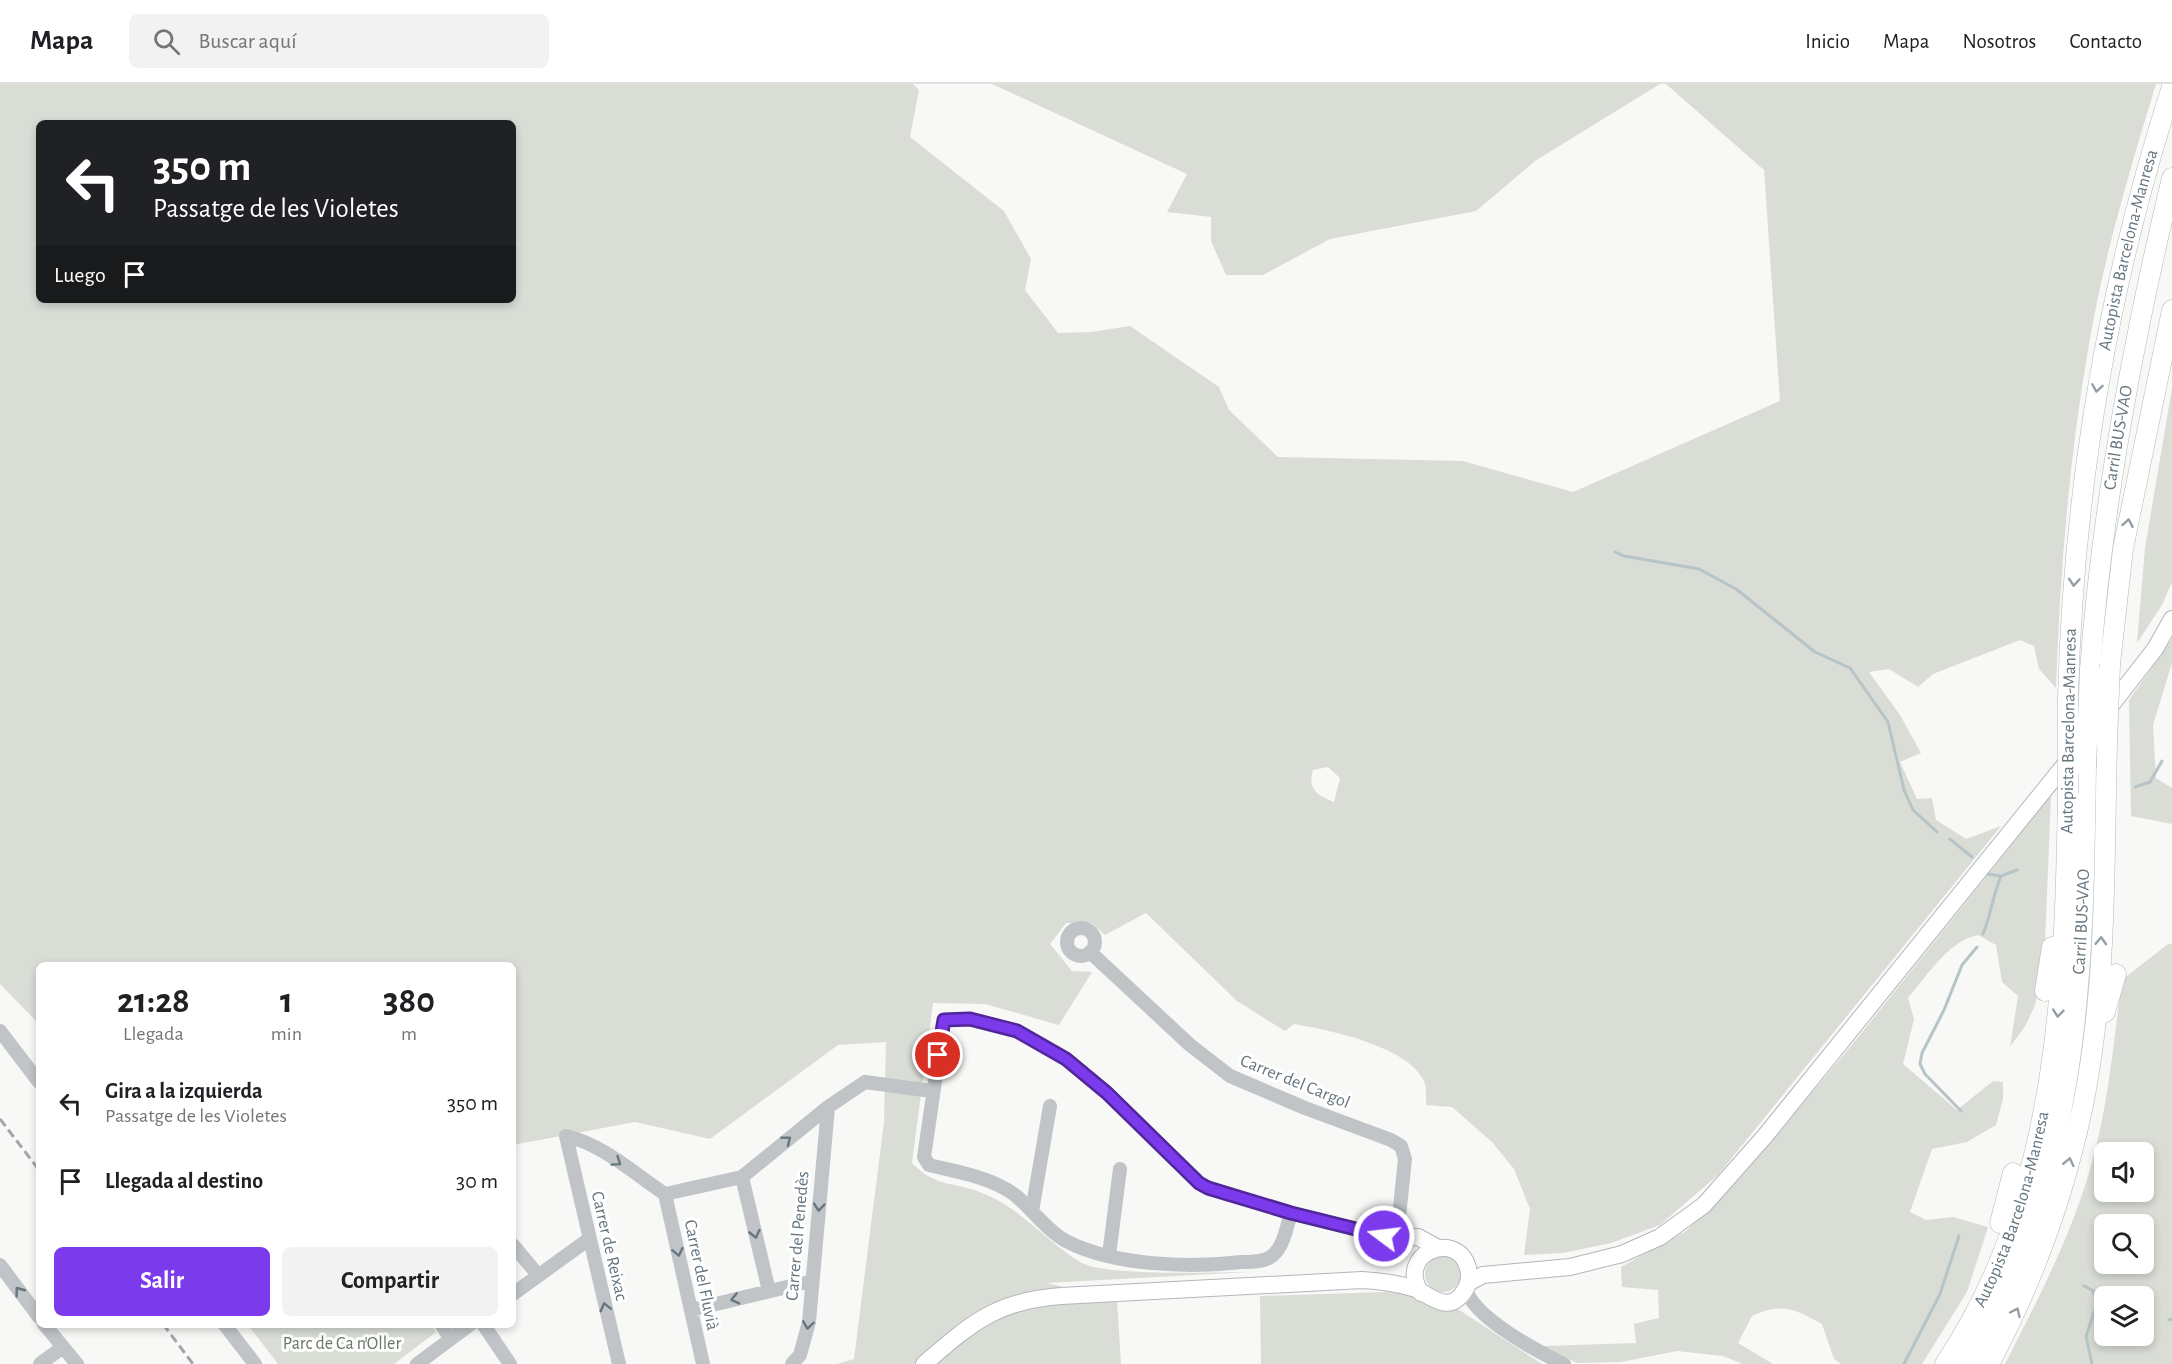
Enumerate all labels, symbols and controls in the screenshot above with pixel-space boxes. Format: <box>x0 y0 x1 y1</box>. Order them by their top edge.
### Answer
search box <box>129 14 549 68</box>
icon: search <box>150 25 183 58</box>
text: Mapa <box>30 27 93 55</box>
text: Buscar aquí <box>198 30 297 52</box>
text: Inicio <box>1805 31 1850 52</box>
text: Mapa <box>1883 31 1930 52</box>
text: Nosotros <box>1963 31 2036 52</box>
text: Contacto <box>2069 31 2142 52</box>
icon: left <box>54 144 132 222</box>
text: 350 m <box>153 146 251 188</box>
street label: Autopista Barcelona-Manresa <box>2096 148 2161 352</box>
text: Passatge de les Violetes <box>153 195 399 222</box>
icon: arrive <box>118 258 151 291</box>
text: Luego <box>54 264 106 286</box>
one-way arrow <box>2091 383 2104 393</box>
street label: Carril BUS-VAO <box>2101 384 2136 491</box>
one-way arrow <box>2121 518 2134 528</box>
one-way arrow <box>2067 578 2080 587</box>
street label: Autopista Barcelona-Manresa <box>2058 628 2080 834</box>
street label: Carril BUS-VAO <box>2070 869 2093 975</box>
one-way arrow <box>2095 937 2108 946</box>
text: 21:28 <box>117 983 190 1019</box>
text: 1 <box>280 983 293 1019</box>
text: 380 <box>383 983 435 1019</box>
one-way arrow <box>2053 1008 2065 1017</box>
text: Llegada <box>123 1024 184 1044</box>
text: min <box>271 1024 302 1044</box>
text: m <box>401 1024 417 1044</box>
pin <box>912 1029 963 1080</box>
icon: arrive <box>921 1038 954 1071</box>
street label: Carrer del Cargol <box>1238 1052 1352 1112</box>
text: Gira a la izquierda <box>105 1080 263 1102</box>
icon: left <box>54 1087 87 1120</box>
text: 350 m <box>447 1092 498 1114</box>
text: Passatge de les Violetes <box>105 1106 287 1126</box>
street label: Autopista Barcelona-Manresa <box>1971 1110 2052 1310</box>
one-way arrow <box>781 1136 792 1147</box>
map controls <box>2094 1142 2154 1346</box>
button: sound <box>2094 1142 2154 1202</box>
one-way arrow <box>611 1155 622 1166</box>
one-way arrow <box>2062 1158 2075 1168</box>
icon: arrive <box>54 1165 87 1198</box>
text: Llegada al destino <box>105 1170 263 1192</box>
text: 30 m <box>456 1170 498 1192</box>
street label: Carrer del Penedès <box>783 1170 813 1302</box>
street label: Carrer de Reixac <box>588 1190 630 1302</box>
one-way arrow <box>813 1203 826 1212</box>
position arrow <box>1352 1204 1416 1268</box>
button: search <box>2094 1214 2154 1274</box>
street label: Carrer del Fluvià <box>680 1218 722 1332</box>
one-way arrow <box>748 1229 761 1239</box>
one-way arrow <box>671 1246 684 1256</box>
button: Salir <box>54 1247 270 1316</box>
button: Compartir <box>282 1247 498 1316</box>
button: layers <box>2094 1286 2154 1346</box>
one-way arrow <box>16 1287 27 1298</box>
one-way arrow <box>730 1292 740 1305</box>
one-way arrow <box>600 1302 613 1312</box>
one-way arrow <box>2009 1307 2021 1318</box>
one-way arrow <box>802 1320 814 1329</box>
park label: Parc de Ca n'Oller <box>283 1335 401 1353</box>

